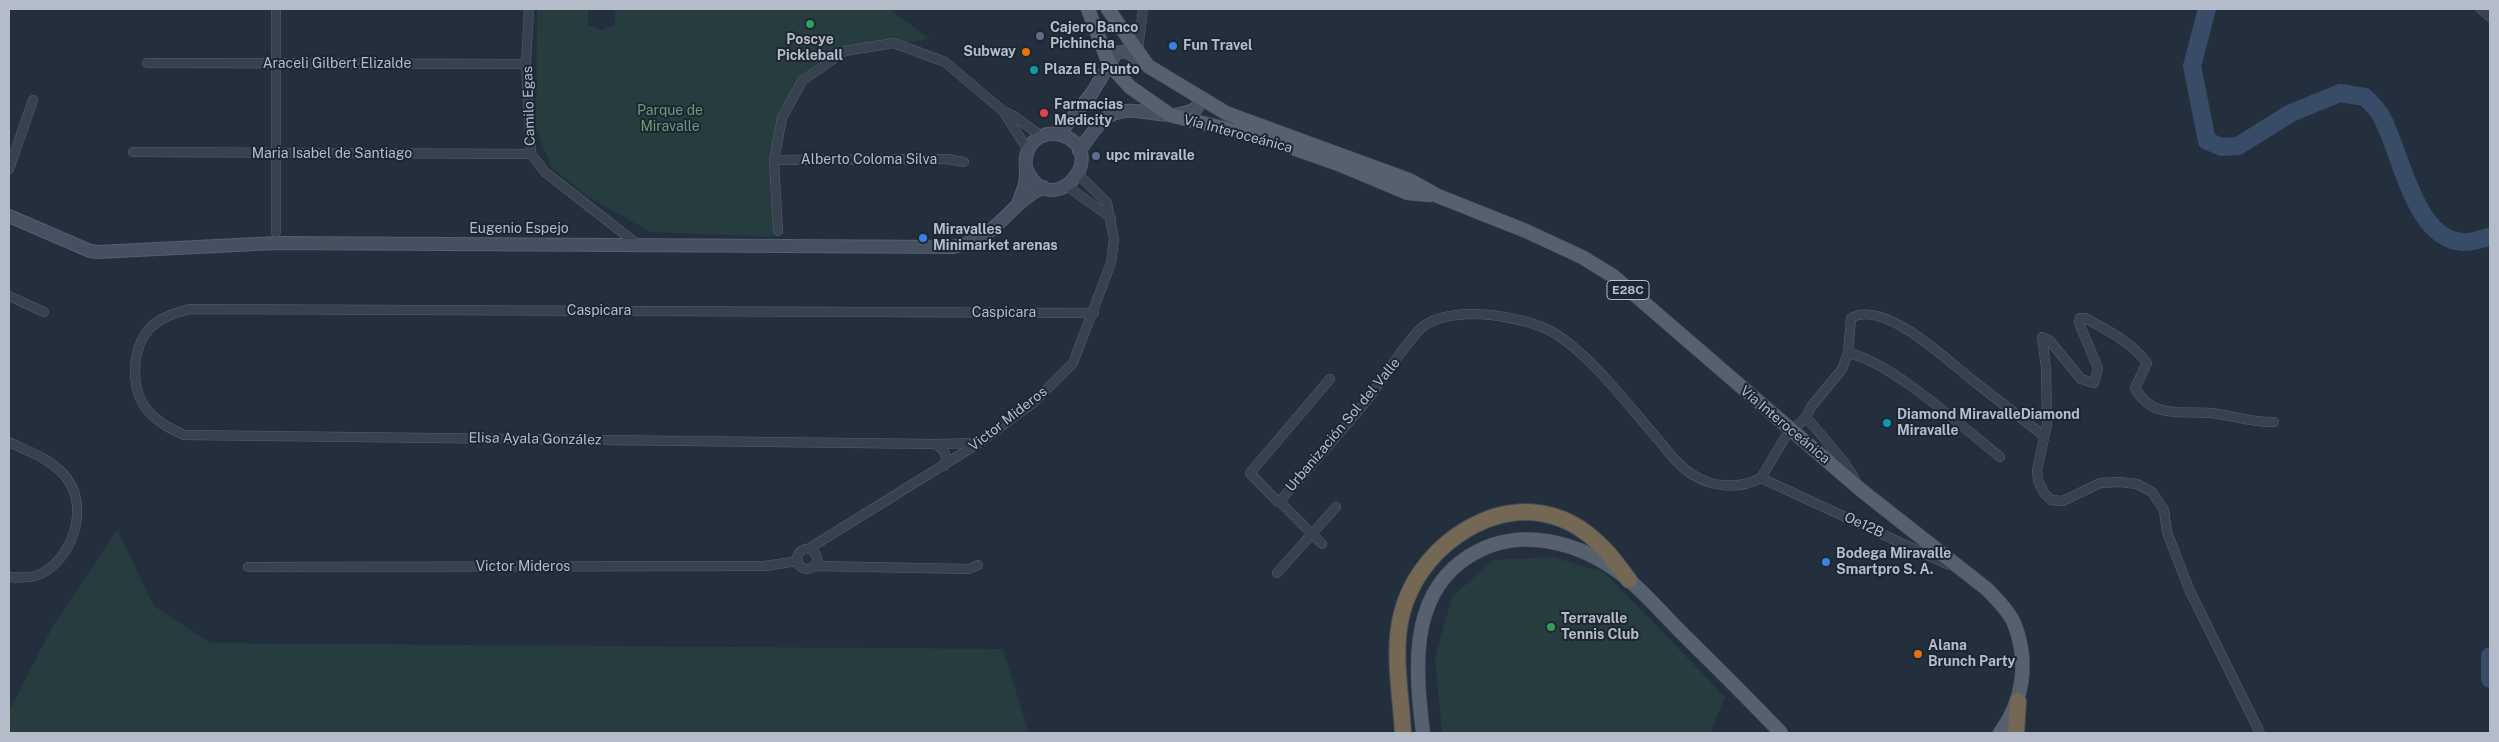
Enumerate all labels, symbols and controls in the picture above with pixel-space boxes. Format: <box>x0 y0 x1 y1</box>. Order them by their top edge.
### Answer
marker: Poscye Pickleball <box>804 18 816 30</box>
place label: Cajero Banco Pichincha <box>1050 20 1138 52</box>
marker: Cajero Banco Pichincha <box>1034 30 1046 42</box>
place label: Poscye Pickleball <box>777 32 843 64</box>
place label: Fun Travel <box>1183 38 1253 54</box>
marker: Fun Travel <box>1167 40 1179 52</box>
place label: Subway <box>963 44 1016 60</box>
marker: Subway <box>1020 46 1032 58</box>
street label: Araceli Gilbert Elizalde <box>263 56 411 72</box>
place label: Plaza El Punto <box>1044 62 1139 78</box>
marker: Plaza El Punto <box>1028 64 1040 76</box>
street label: Camilo Egas <box>519 66 539 146</box>
place label: Farmacias Medicity <box>1054 97 1123 130</box>
park label: Parque de Miravalle <box>637 103 703 136</box>
marker: Farmacias Medicity <box>1038 107 1050 119</box>
street label: Vía Interoceánica <box>1182 111 1294 157</box>
street label: Maria Isabel de Santiago <box>252 146 412 162</box>
place label: upc miravalle <box>1106 148 1195 164</box>
marker: upc miravalle <box>1090 150 1102 162</box>
street label: Alberto Coloma Silva <box>801 152 937 168</box>
street label: Eugenio Espejo <box>469 221 569 237</box>
place label: Miravalles Minimarket arenas <box>933 222 1058 254</box>
marker: Miravalles Minimarket arenas <box>917 232 929 244</box>
road number: E28C <box>1607 280 1649 300</box>
street label: Caspicara <box>567 303 631 319</box>
street label: Caspicara <box>972 305 1036 321</box>
street label: Urbanización Sol del Valle <box>1282 355 1404 495</box>
street label: Victor Mideros <box>966 383 1050 455</box>
street label: Vía Interoceánica <box>1737 383 1833 467</box>
place label: Diamond MiravalleDiamond Miravalle <box>1897 407 2080 440</box>
marker: Diamond MiravalleDiamond Miravalle <box>1881 417 1893 429</box>
street label: Elisa Ayala González <box>468 429 602 449</box>
street label: Oe12B <box>1842 509 1886 541</box>
place label: Bodega Miravalle Smartpro S. A. <box>1836 546 1951 578</box>
marker: Bodega Miravalle Smartpro S. A. <box>1820 556 1832 568</box>
street label: Victor Mideros <box>476 559 570 575</box>
place label: Terravalle Tennis Club <box>1561 611 1639 644</box>
marker: Terravalle Tennis Club <box>1545 621 1557 633</box>
place label: Alana Brunch Party <box>1928 638 2015 670</box>
marker: Alana Brunch Party <box>1912 648 1924 660</box>

